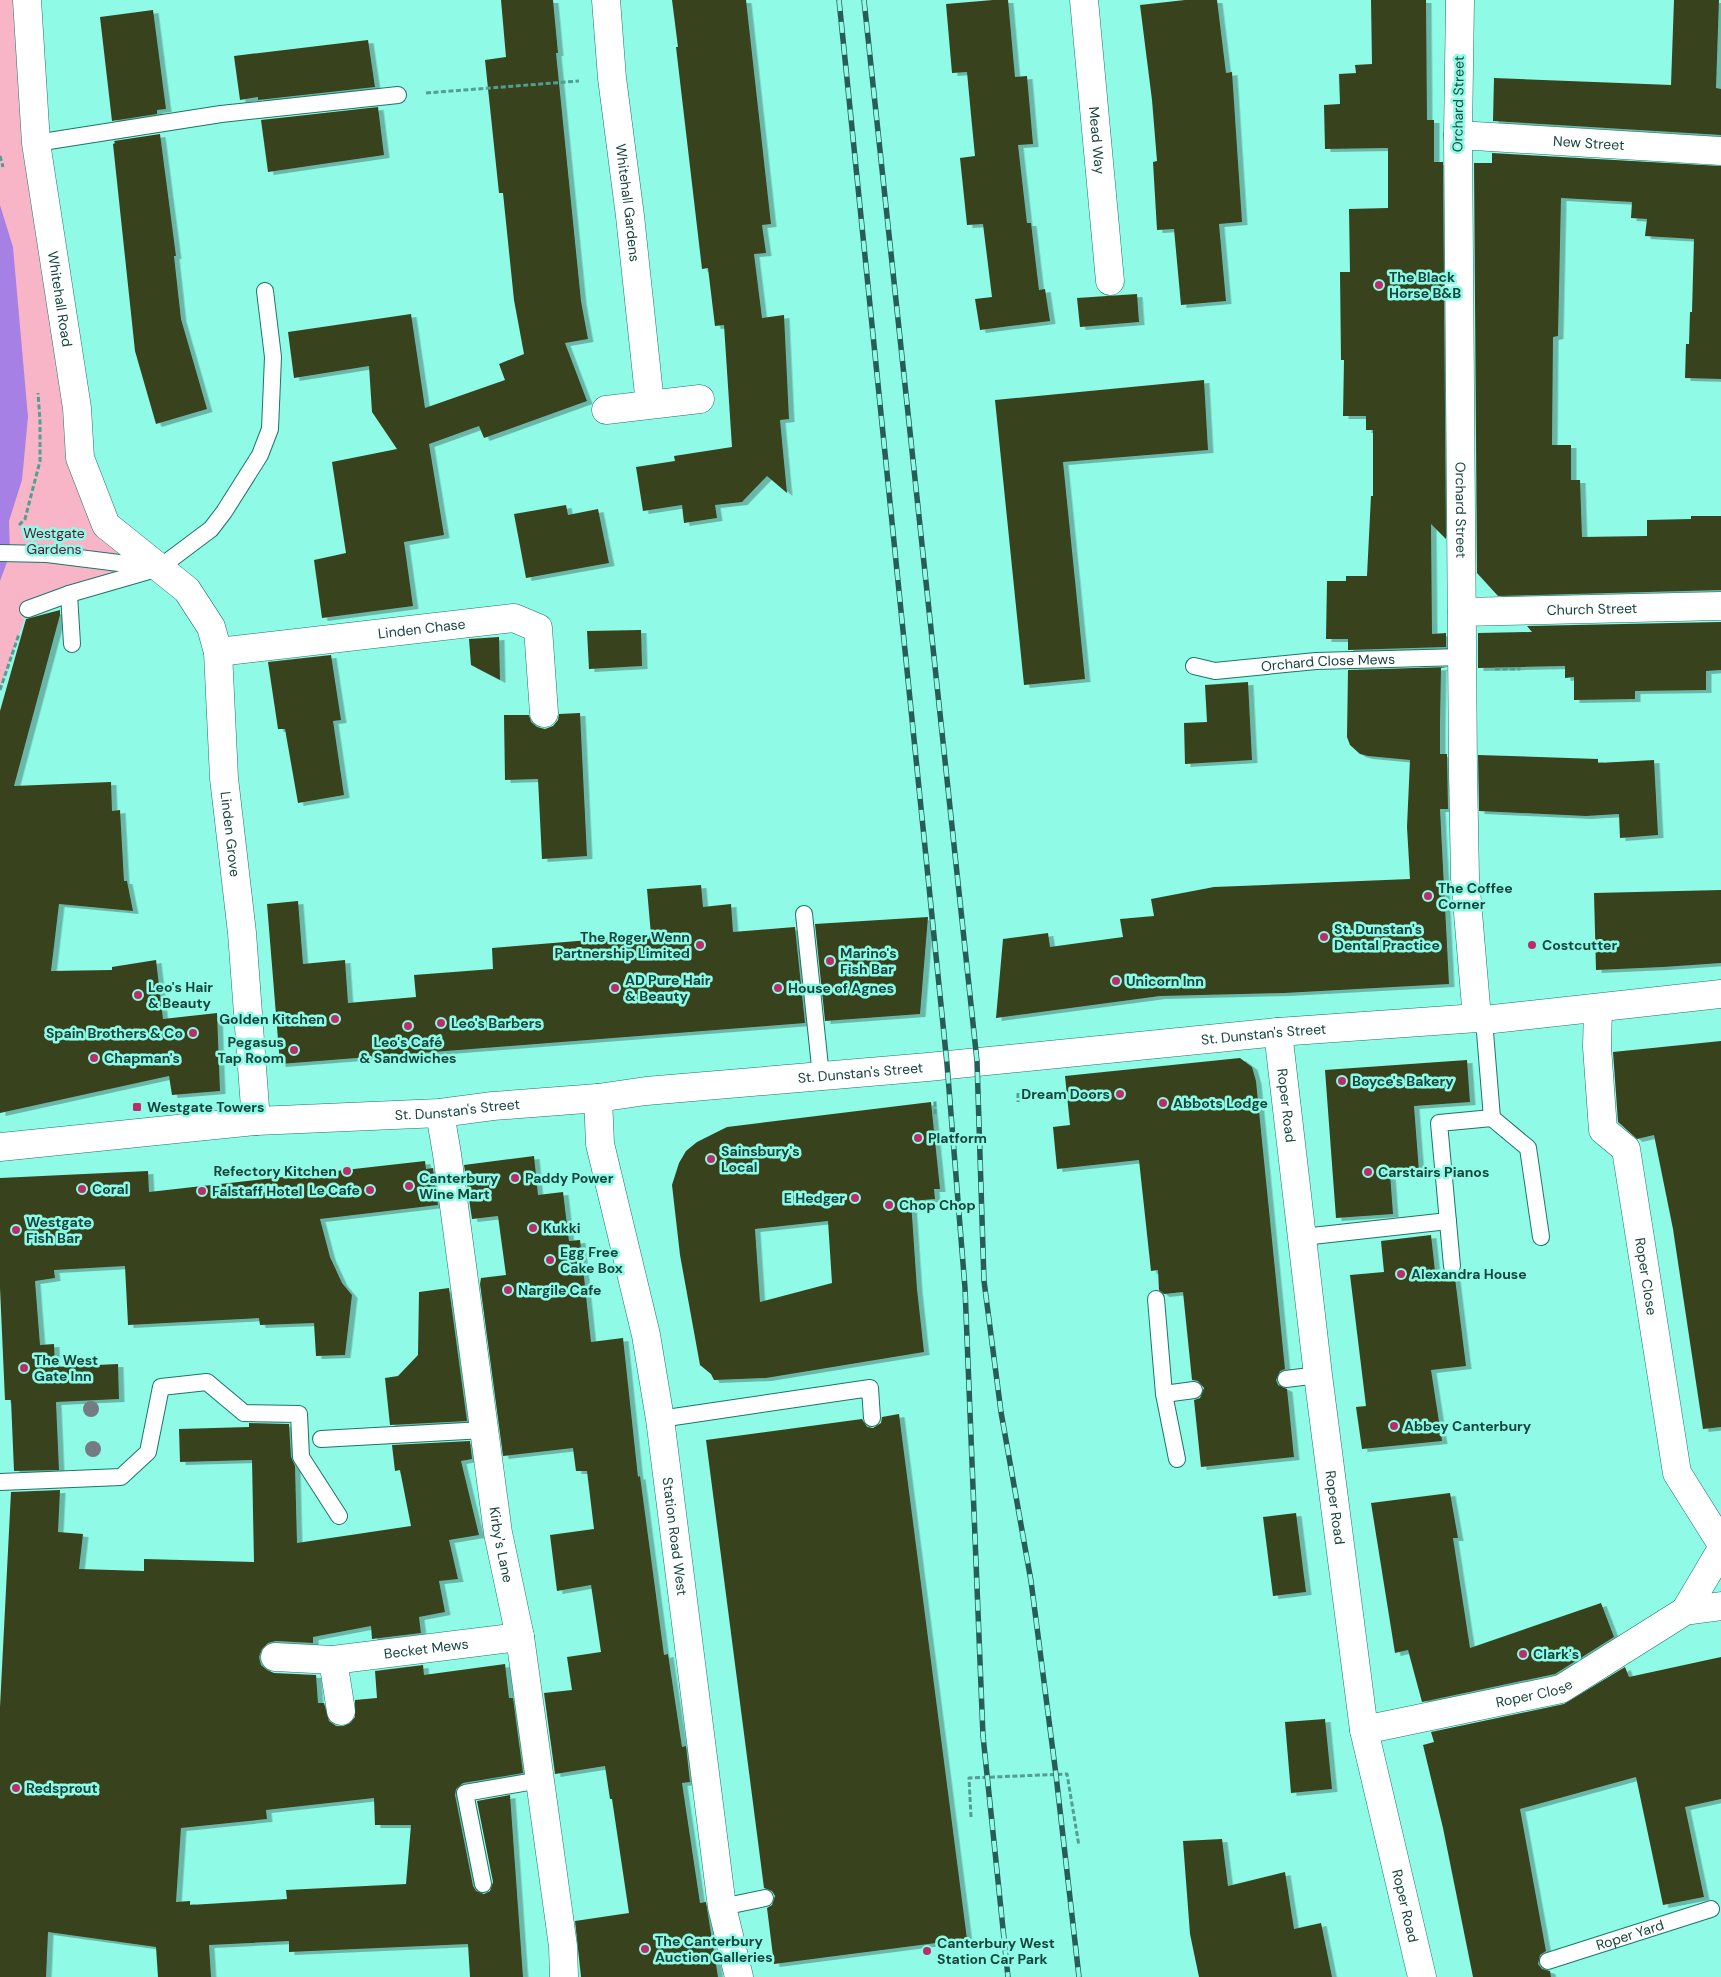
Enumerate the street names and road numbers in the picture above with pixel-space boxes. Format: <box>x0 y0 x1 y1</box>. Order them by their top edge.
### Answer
street label: Orchard Street <box>1448 56 1468 152</box>
street label: Mead Way <box>1085 106 1109 175</box>
street label: New Street <box>1553 132 1625 154</box>
street label: Whitehall Gardens <box>612 143 644 263</box>
street label: Whitehall Road <box>44 250 76 348</box>
street label: Orchard Street <box>1452 462 1470 558</box>
street label: Church Street <box>1546 599 1637 619</box>
street label: Linden Chase <box>377 615 466 643</box>
street label: Orchard Close Mews <box>1260 650 1395 675</box>
street label: Linden Grove <box>217 791 244 878</box>
street label: St. Dunstan's Street <box>1200 1020 1327 1049</box>
street label: St. Dunstan's Street <box>797 1058 924 1087</box>
street label: Roper Road <box>1273 1067 1300 1144</box>
street label: St. Dunstan's Street <box>394 1095 521 1124</box>
street label: Roper Close <box>1631 1236 1661 1317</box>
street label: Roper Road <box>1321 1469 1349 1546</box>
street label: Station Road West <box>658 1476 691 1597</box>
street label: Kirby's Lane <box>486 1506 517 1584</box>
street label: Becket Mews <box>383 1634 470 1663</box>
street label: Roper Close <box>1494 1675 1576 1711</box>
street label: Roper Road <box>1388 1868 1423 1944</box>
street label: Roper Yard <box>1594 1916 1666 1954</box>

